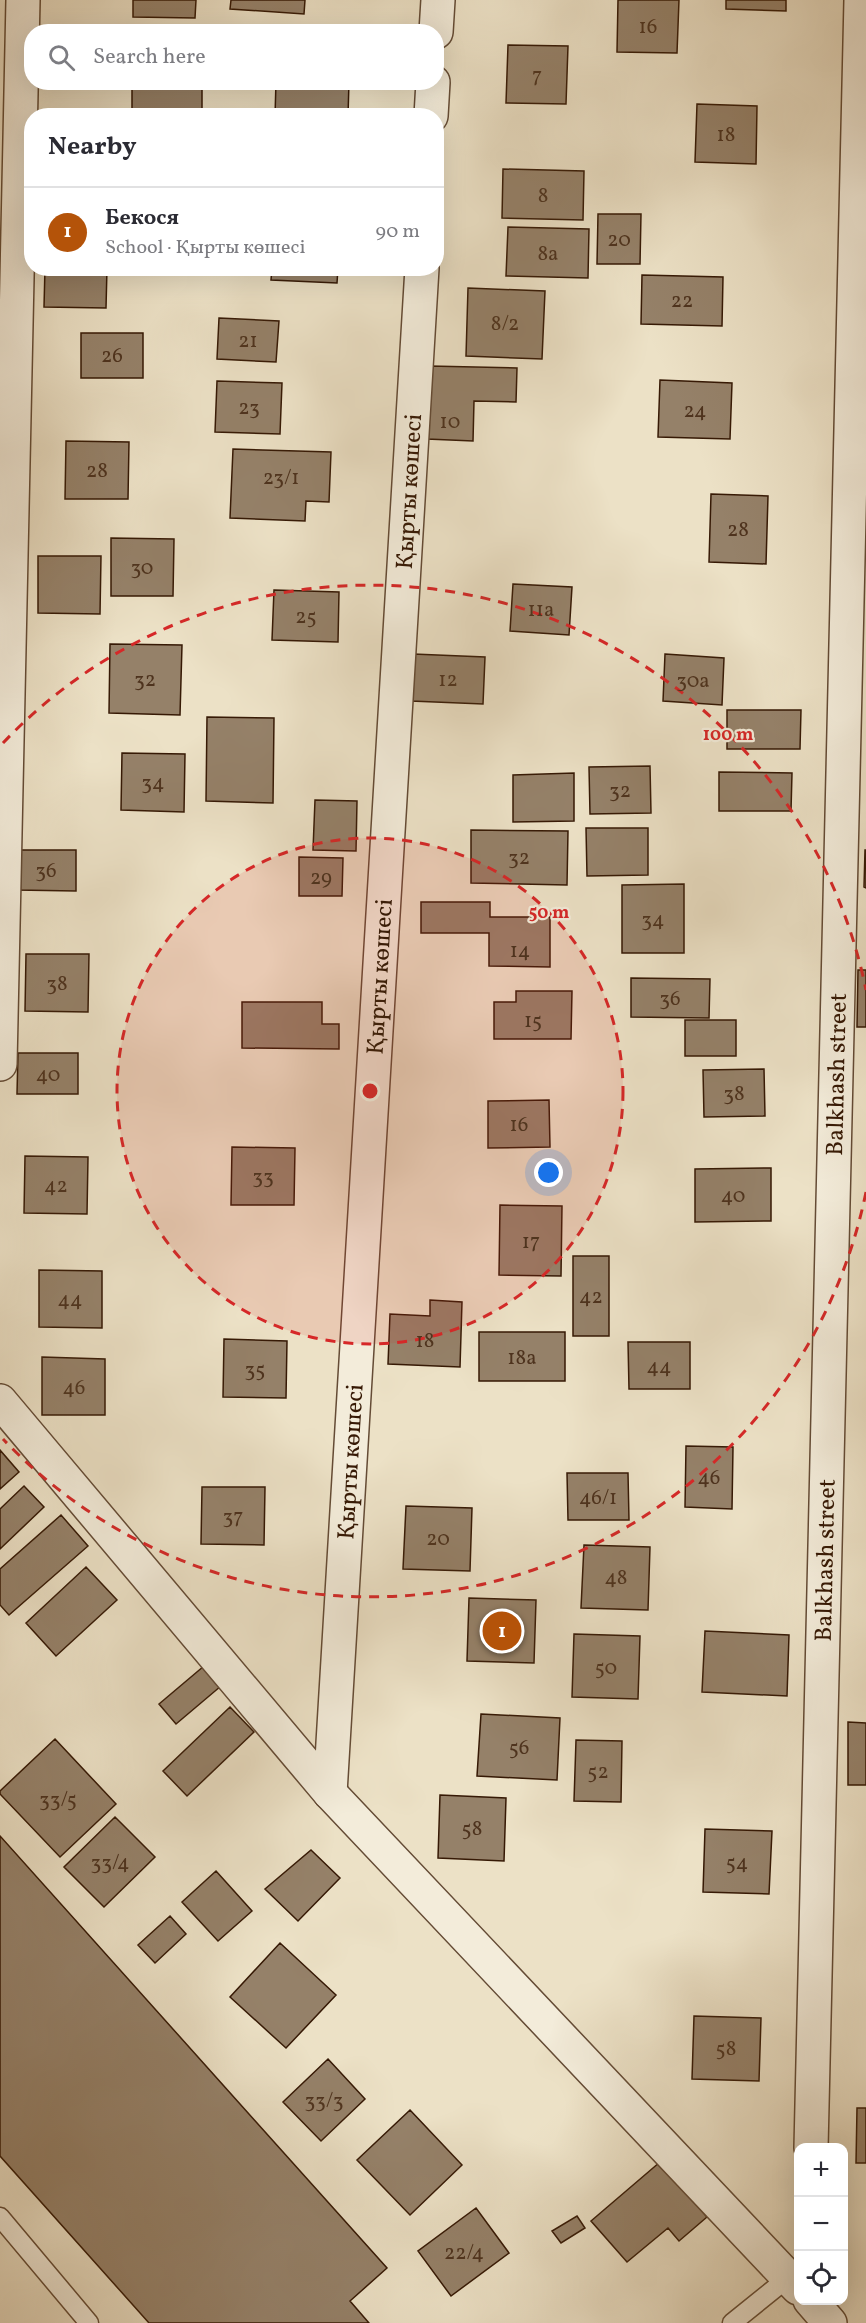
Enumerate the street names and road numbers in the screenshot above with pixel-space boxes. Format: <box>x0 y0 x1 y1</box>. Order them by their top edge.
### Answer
street label: Қырты көшесі <box>389 413 432 570</box>
street label: Қырты көшесі <box>360 898 403 1056</box>
street label: Balkhash street <box>819 993 857 1156</box>
street label: Қырты көшесі <box>330 1383 374 1541</box>
street label: Balkhash street <box>808 1478 846 1642</box>

